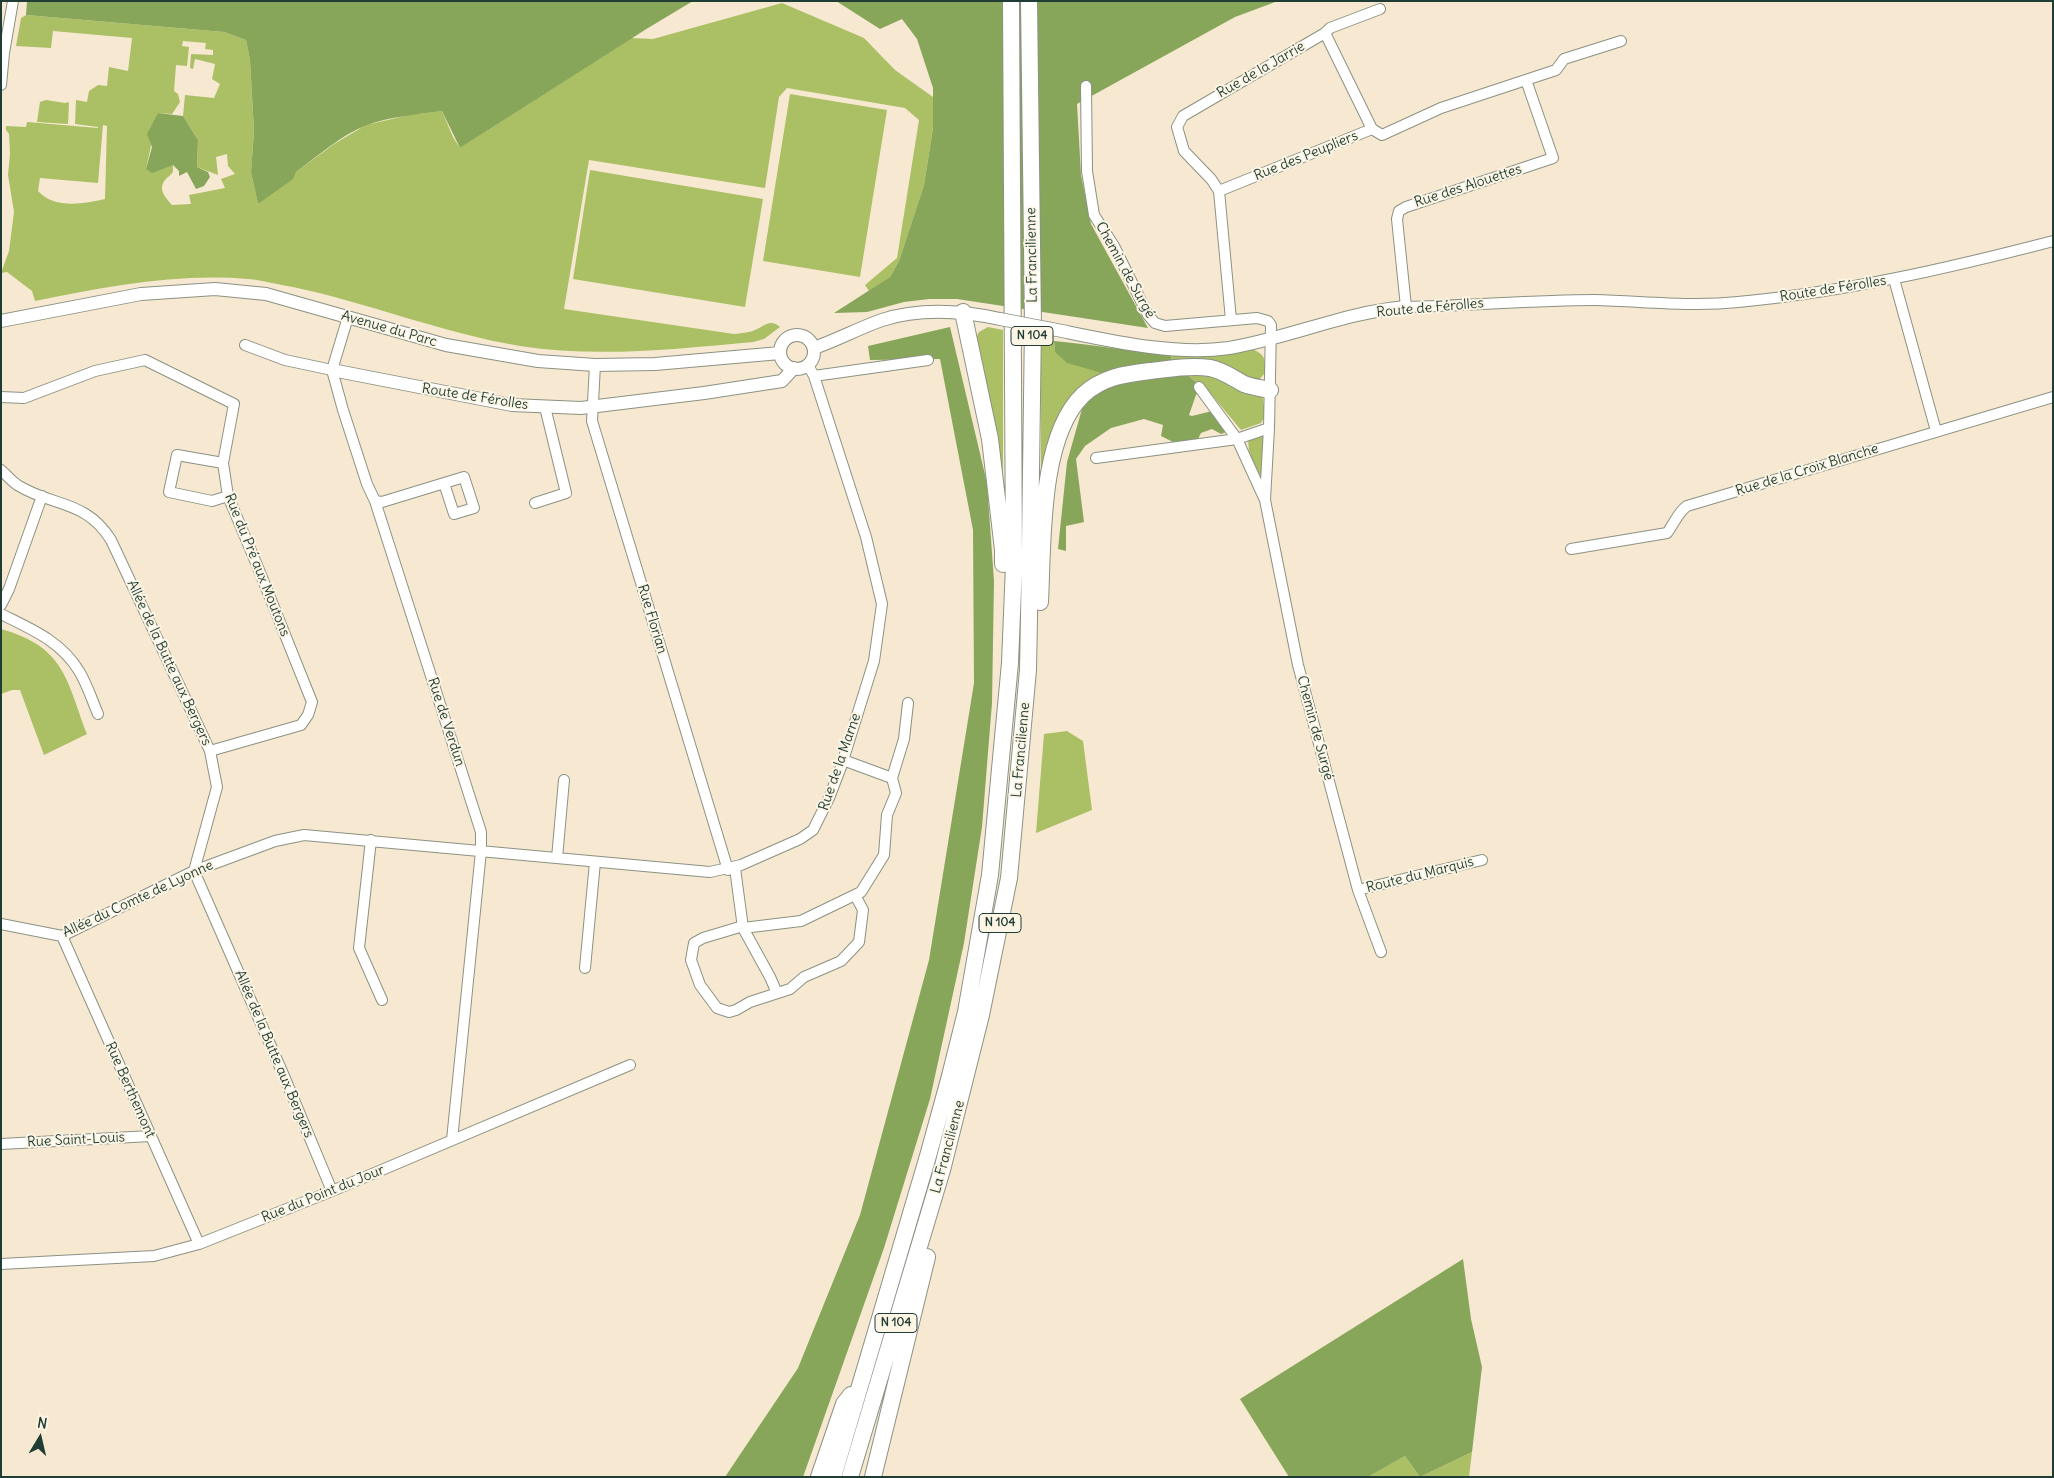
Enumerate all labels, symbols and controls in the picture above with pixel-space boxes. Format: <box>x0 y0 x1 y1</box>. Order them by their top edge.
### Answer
street label: Rue de la Jarrie <box>1214 38 1308 102</box>
street label: Rue des Peupliers <box>1252 127 1360 185</box>
street label: Rue des Alouettes <box>1412 161 1524 211</box>
street label: La Francilienne <box>1023 207 1041 303</box>
street label: Chemin de Surgé <box>1092 219 1158 321</box>
street label: Route de Férolles <box>1779 272 1887 306</box>
street label: Route de Férolles <box>1376 295 1484 321</box>
street label: Avenue du Parc <box>339 307 439 351</box>
road number: N 104 <box>1011 326 1053 346</box>
street label: Route de Férolles <box>421 380 529 414</box>
street label: Rue de la Croix Blanche <box>1734 440 1880 500</box>
street label: Rue du Pré aux Moutons <box>221 491 293 639</box>
street label: Allée de la Butte aux Bergers <box>123 578 215 748</box>
street label: Rue Florian <box>633 582 671 656</box>
street label: Chemin de Surgé <box>1293 674 1337 782</box>
street label: Rue de Verdun <box>424 675 468 769</box>
street label: La Francilienne <box>1008 702 1034 798</box>
street label: Rue de la Marne <box>815 711 865 813</box>
street label: Route du Marquis <box>1364 854 1476 896</box>
street label: Allée du Comte de Lyonne <box>60 857 216 941</box>
road number: N 104 <box>979 914 1021 932</box>
street label: Allée de la Butte aux Bergers <box>231 968 317 1140</box>
street label: Rue Berthemont <box>101 1039 159 1141</box>
street label: La Francilienne <box>928 1099 968 1195</box>
street label: Rue Saint-Louis <box>27 1129 125 1151</box>
street label: Rue du Point du Jour <box>259 1162 387 1226</box>
road number: N 104 <box>875 1314 917 1332</box>
north arrow <box>15 1413 65 1463</box>
text: N <box>36 1414 49 1433</box>

